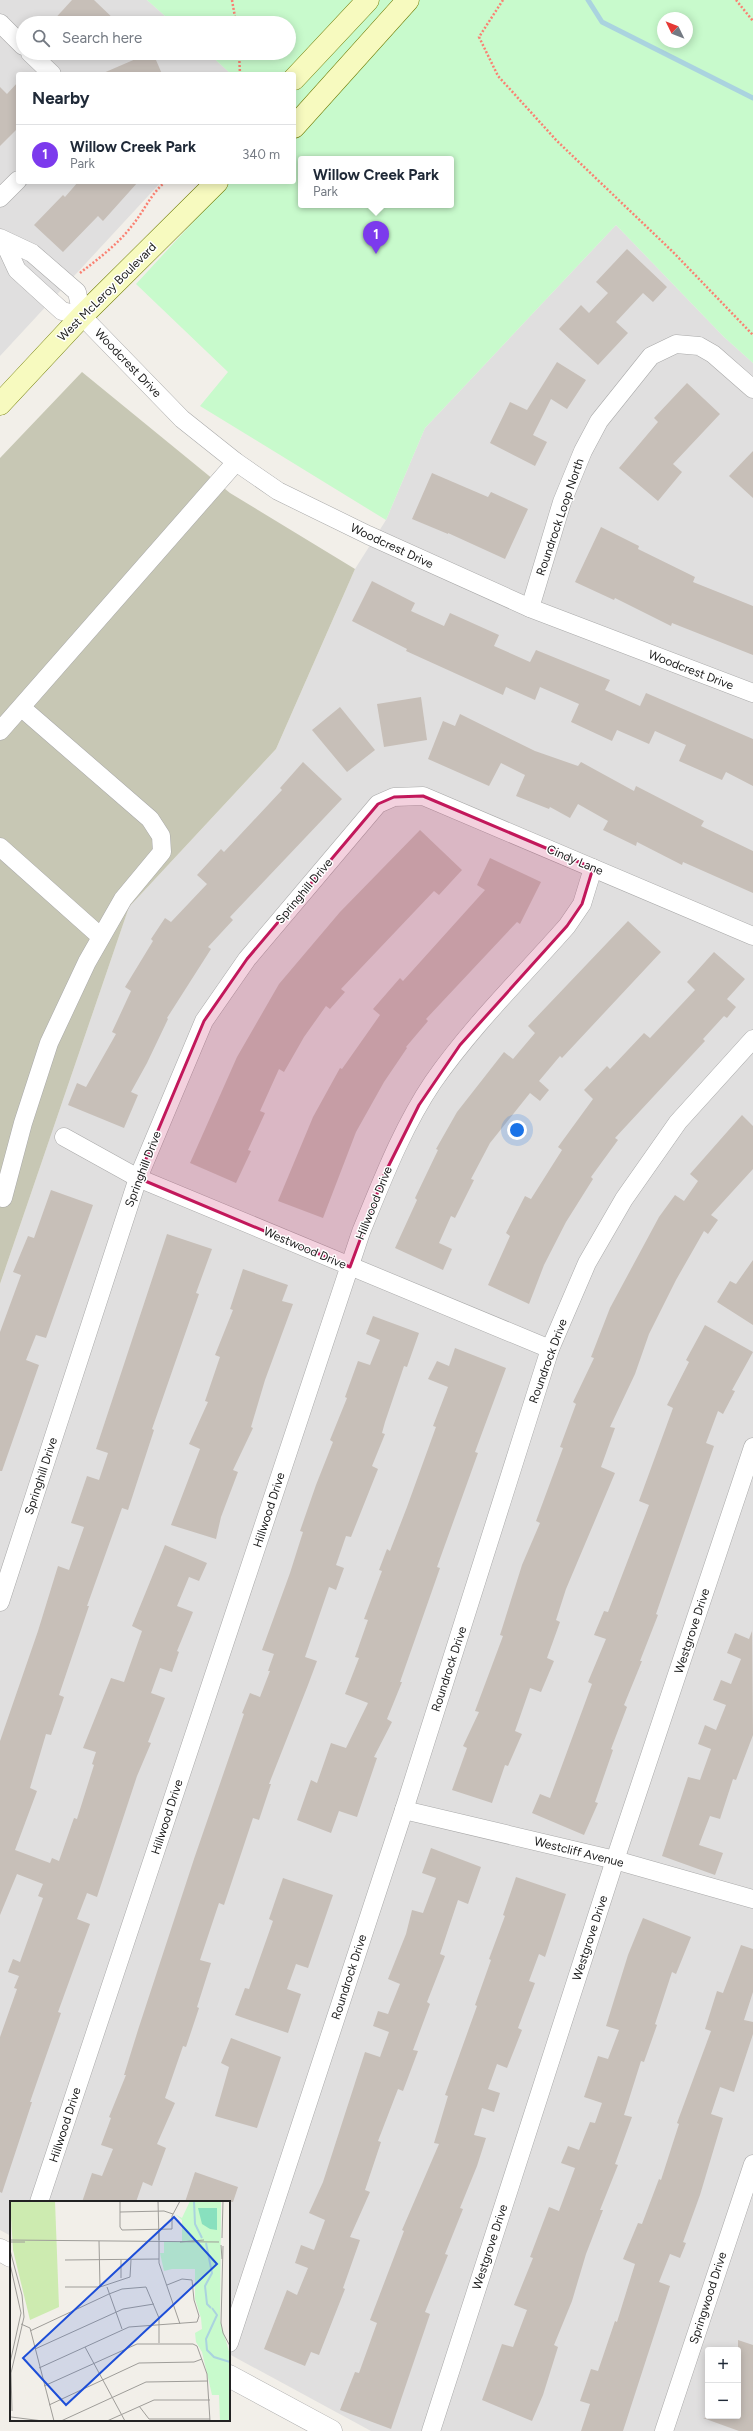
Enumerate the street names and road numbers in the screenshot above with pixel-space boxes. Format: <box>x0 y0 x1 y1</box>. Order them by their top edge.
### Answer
street label: West McLeroy Boulevard <box>55 240 159 344</box>
street label: Woodcrest Drive <box>92 326 165 401</box>
street label: Roundrock Loop North <box>533 456 587 577</box>
street label: Woodcrest Drive <box>348 521 436 572</box>
street label: Woodcrest Drive <box>647 647 736 693</box>
street label: Cindy Lane <box>545 842 606 878</box>
street label: Springhill Drive <box>273 855 336 926</box>
street label: Springhill Drive <box>122 1128 164 1209</box>
street label: Hillwood Drive <box>353 1164 395 1242</box>
street label: Westwood Drive <box>261 1224 349 1272</box>
street label: Roundrock Drive <box>526 1316 570 1405</box>
street label: Springhill Drive <box>22 1435 60 1516</box>
street label: Hillwood Drive <box>250 1470 288 1549</box>
street label: Westgrove Drive <box>672 1586 713 1675</box>
street label: Roundrock Drive <box>429 1624 470 1713</box>
street label: Hillwood Drive <box>148 1777 186 1856</box>
street label: Westcliff Avenue <box>533 1834 626 1870</box>
street label: Westgrove Drive <box>570 1893 611 1982</box>
street label: Roundrock Drive <box>329 1932 370 2021</box>
street label: Hillwood Drive <box>46 2085 84 2164</box>
street label: Westgrove Drive <box>470 2202 511 2291</box>
street label: Springwood Drive <box>687 2250 730 2346</box>

